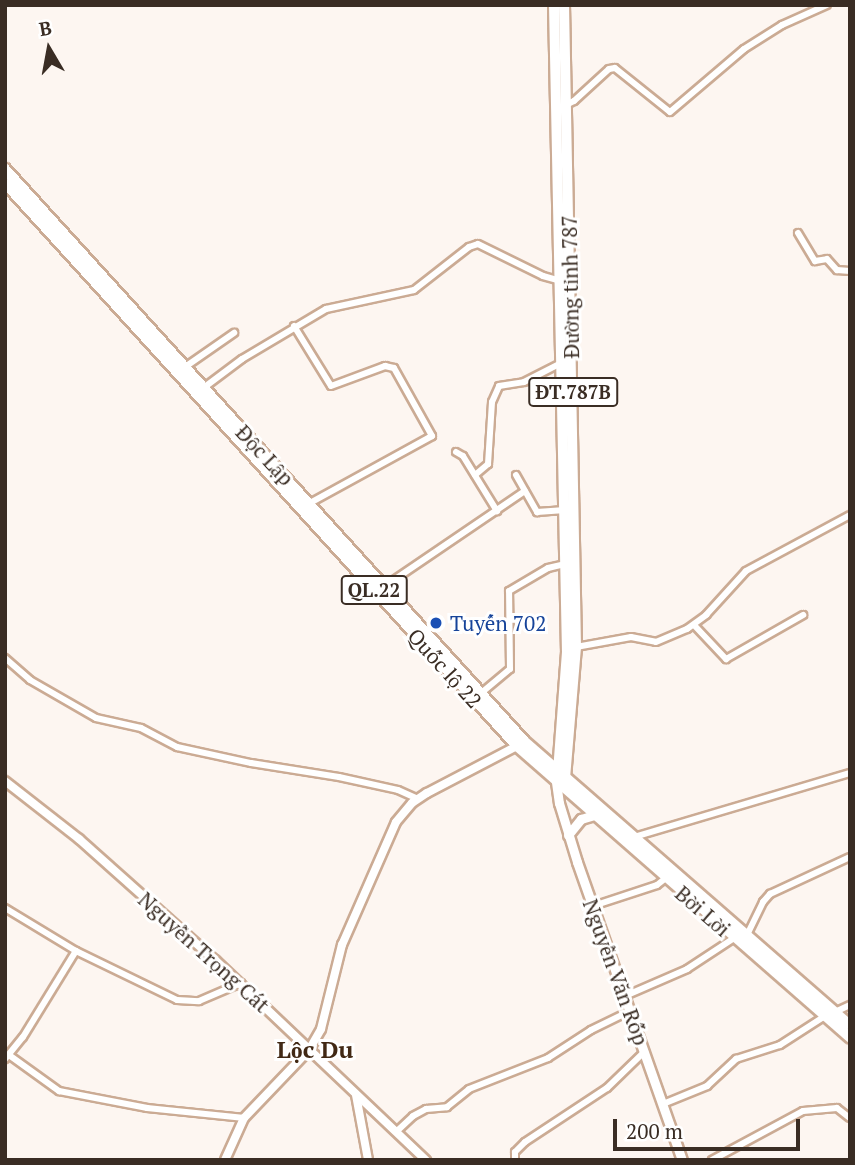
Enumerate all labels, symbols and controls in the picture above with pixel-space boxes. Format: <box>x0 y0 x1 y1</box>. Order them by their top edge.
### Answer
north arrow <box>14 14 84 84</box>
text: B <box>37 14 54 41</box>
street label: Đường tỉnh 787 <box>556 215 584 359</box>
road number: ĐT.787B <box>528 376 618 408</box>
street label: Độc Lập <box>231 420 299 490</box>
road number: QL.22 <box>341 575 407 606</box>
place label: Tuyến 702 <box>450 610 546 636</box>
marker: Tuyến 702 <box>428 615 444 631</box>
street label: Quốc lộ 22 <box>403 623 487 713</box>
street label: Bời Lời <box>670 880 736 942</box>
street label: Nguyễn Trọng Cát <box>133 887 275 1017</box>
street label: Nguyễn Văn Rốp <box>578 895 654 1049</box>
district label: Lộc Du <box>277 1036 353 1064</box>
scale bar <box>617 1106 804 1150</box>
text: 200 m <box>626 1117 683 1145</box>

